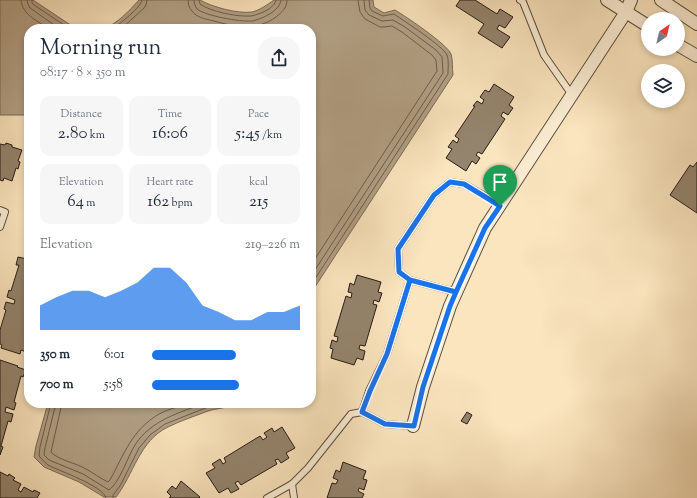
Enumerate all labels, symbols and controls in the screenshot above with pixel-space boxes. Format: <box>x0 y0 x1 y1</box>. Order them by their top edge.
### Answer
north arrow <box>641 12 685 56</box>
map controls <box>641 12 685 108</box>
text: Morning run <box>40 33 162 65</box>
button: share <box>258 37 300 79</box>
text: 08:17 · 8 × 350 m <box>40 64 126 82</box>
button: layers <box>641 64 685 108</box>
text: Distance <box>61 106 102 122</box>
text: Time <box>158 106 182 122</box>
text: Pace <box>248 106 269 122</box>
text: 2.80 <box>58 122 87 146</box>
text: 16:06 <box>152 122 188 146</box>
text: 5:45 <box>235 122 260 146</box>
text: km <box>87 127 105 143</box>
text: /km <box>260 127 282 143</box>
pin <box>483 165 517 206</box>
icon: arrive <box>489 171 511 193</box>
text: Elevation <box>59 174 104 190</box>
text: Heart rate <box>147 174 193 190</box>
text: kcal <box>249 174 268 190</box>
text: 64 <box>67 190 84 214</box>
text: 162 <box>147 190 169 214</box>
text: 215 <box>249 190 268 214</box>
text: m <box>84 195 95 211</box>
text: bpm <box>169 195 193 211</box>
text: Elevation <box>40 236 93 254</box>
text: 219–226 m <box>245 236 300 254</box>
text: 350 m <box>40 346 70 364</box>
text: 6:01 <box>104 346 125 364</box>
text: 700 m <box>40 376 74 394</box>
text: 5:58 <box>104 376 123 394</box>

